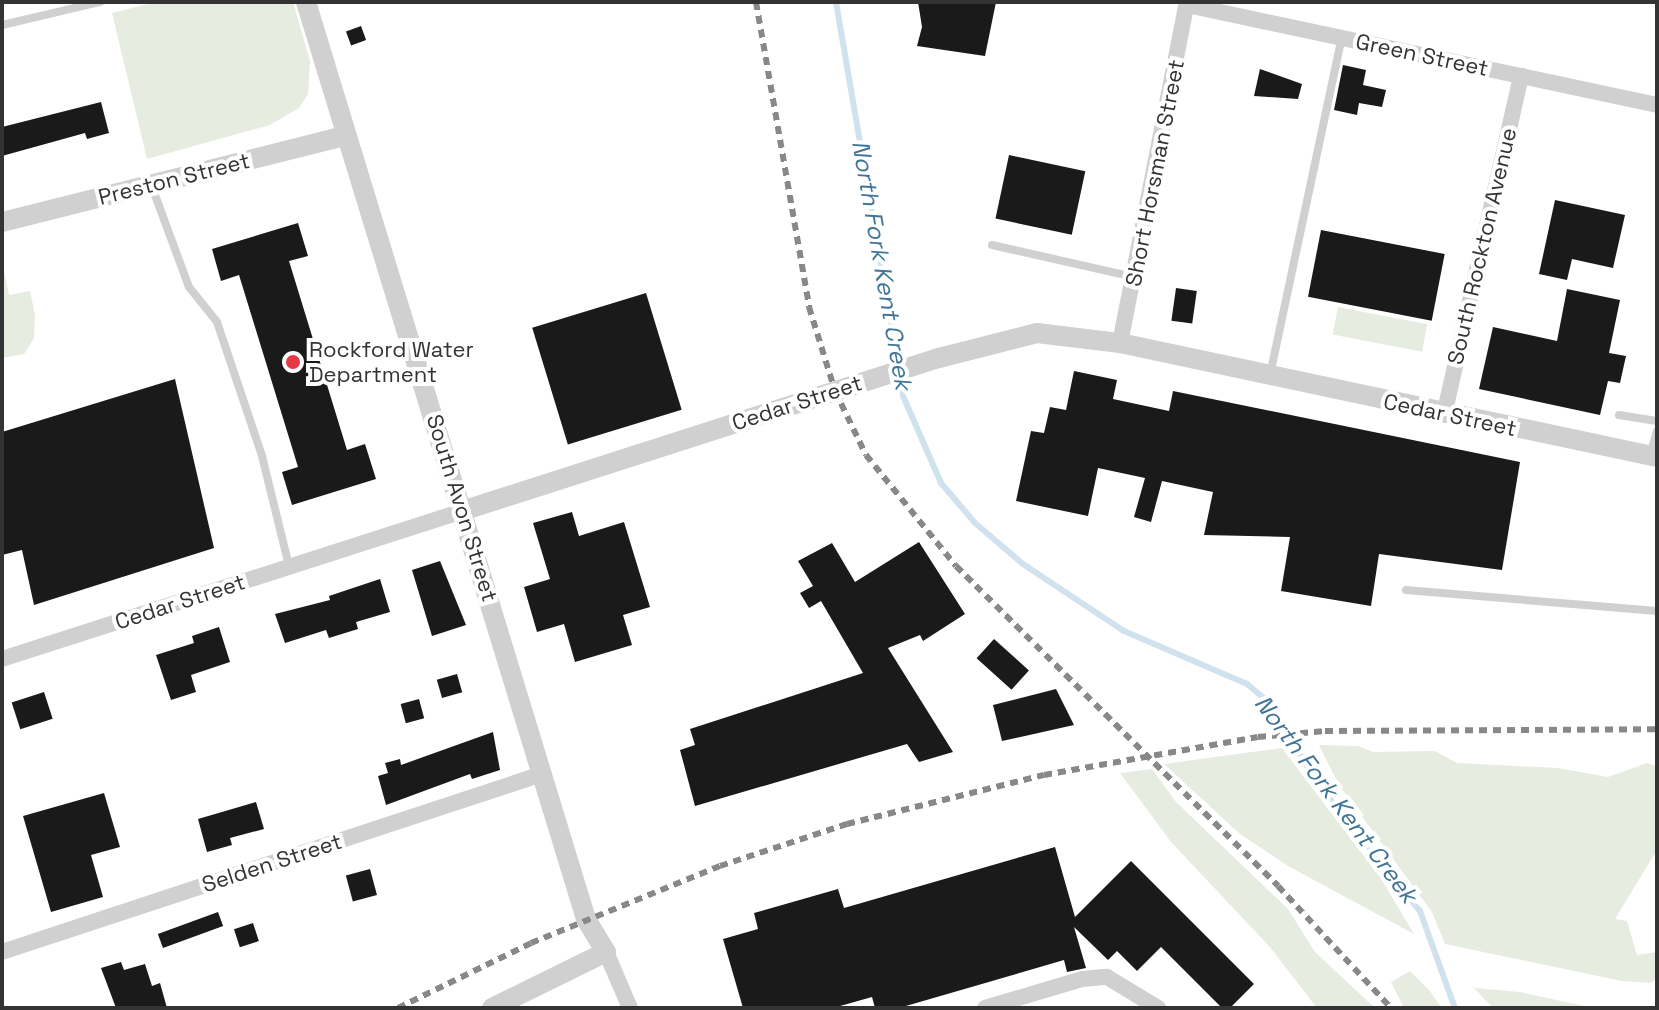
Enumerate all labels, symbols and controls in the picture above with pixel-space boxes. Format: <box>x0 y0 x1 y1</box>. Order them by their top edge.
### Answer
street label: Green Street <box>1353 28 1491 82</box>
street label: Short Horsman Street <box>1120 57 1190 289</box>
street label: South Rockton Avenue <box>1442 125 1522 367</box>
water label: North Fork Kent Creek <box>846 138 918 392</box>
street label: Preston Street <box>96 147 252 211</box>
place label: Rockford Water Department <box>309 336 474 388</box>
marker: Rockford Water Department <box>284 353 302 371</box>
street label: Cedar Street <box>729 370 865 436</box>
street label: Cedar Street <box>1381 388 1519 442</box>
street label: South Avon Street <box>421 411 503 605</box>
street label: Cedar Street <box>112 569 248 635</box>
water label: North Fork Kent Creek <box>1248 689 1424 909</box>
street label: Selden Street <box>199 828 345 898</box>

